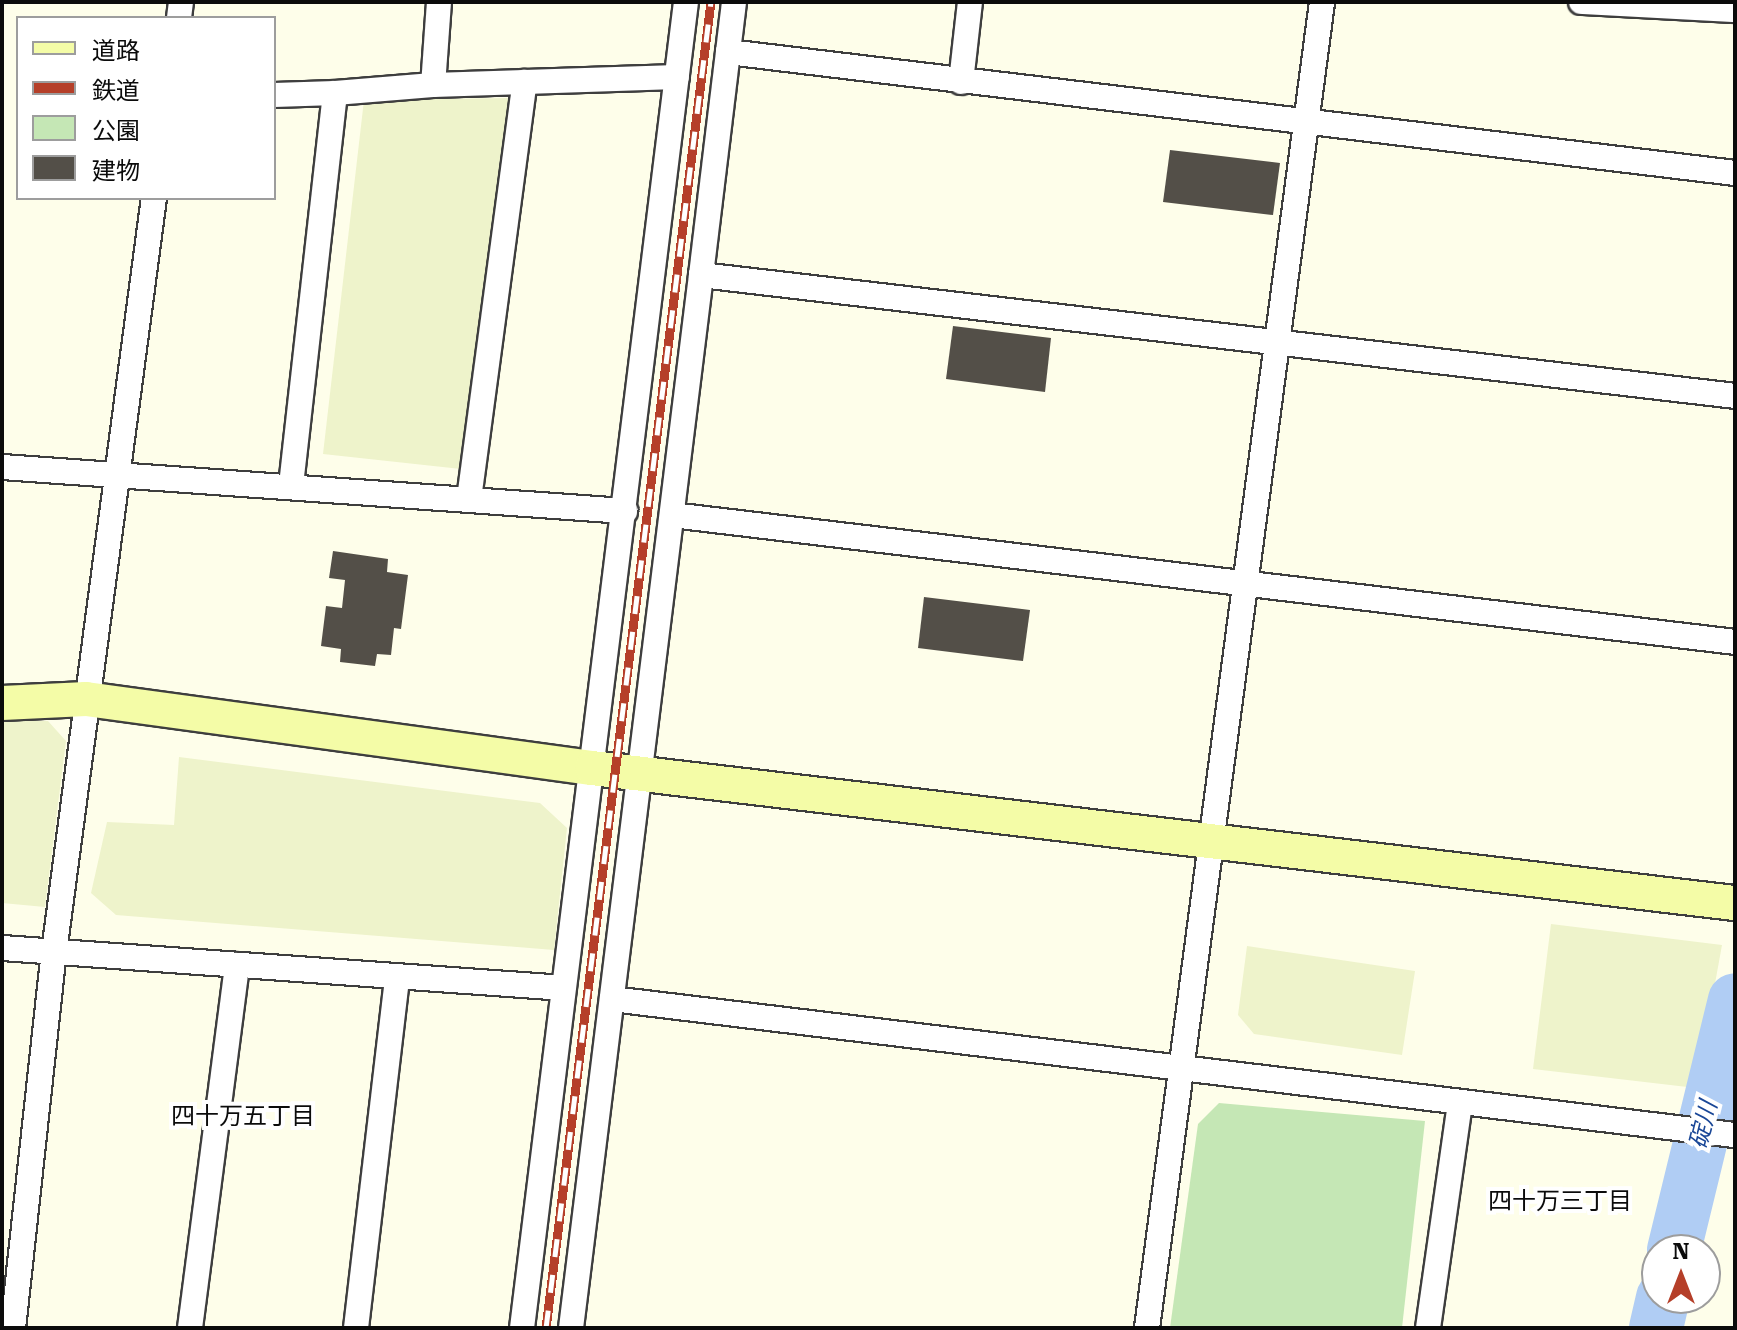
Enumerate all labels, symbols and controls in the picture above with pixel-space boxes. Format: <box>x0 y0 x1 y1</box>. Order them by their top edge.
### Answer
legend <box>16 16 276 200</box>
text: 道路 <box>92 37 140 65</box>
text: 鉄道 <box>92 77 140 105</box>
text: 公園 <box>92 117 140 145</box>
text: 建物 <box>92 157 140 185</box>
water label: 碇川 <box>1684 1098 1724 1152</box>
district label: 四十万五丁目 <box>171 1103 315 1131</box>
district label: 四十万三丁目 <box>1488 1188 1632 1216</box>
north arrow <box>1641 1234 1721 1314</box>
text: N <box>1673 1239 1689 1264</box>

